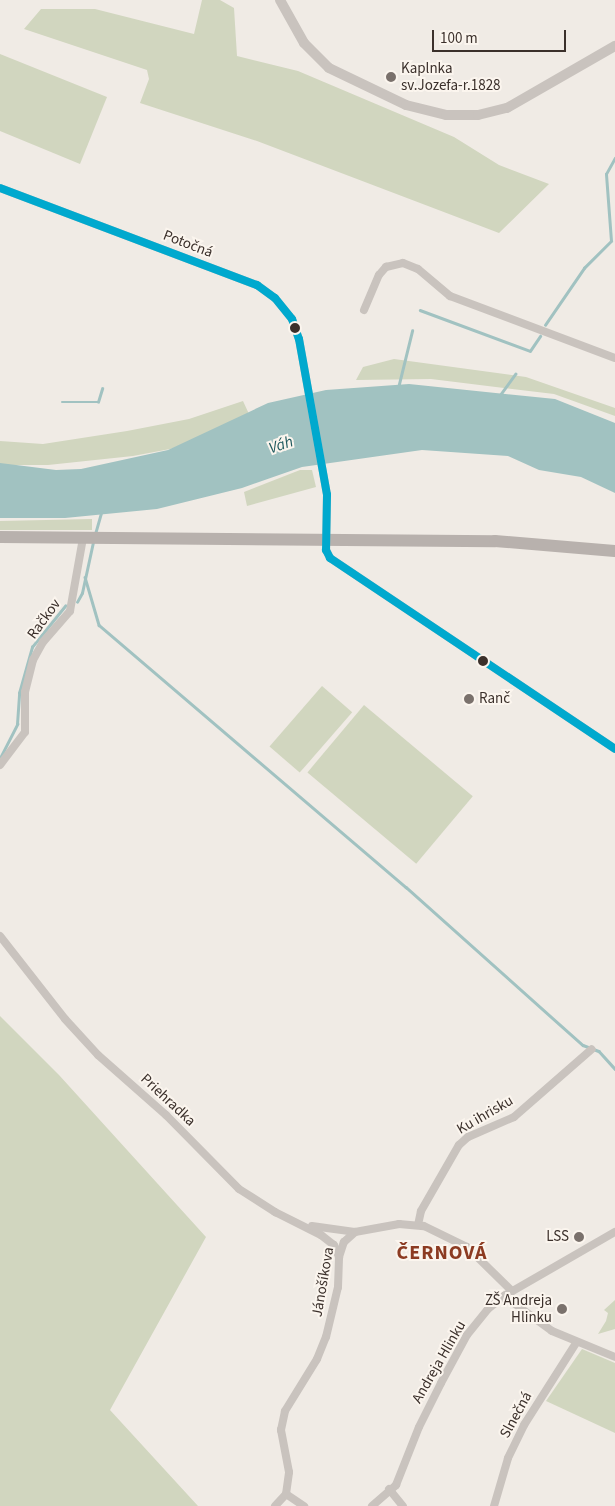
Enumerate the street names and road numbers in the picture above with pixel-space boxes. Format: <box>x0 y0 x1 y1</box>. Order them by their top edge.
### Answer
street label: Potočná <box>161 226 215 262</box>
street label: Račkov <box>23 595 65 643</box>
street label: Priehradka <box>137 1070 199 1130</box>
street label: Ku ihrisku <box>454 1092 516 1138</box>
street label: Jánošíkova <box>308 1246 338 1318</box>
street label: Andreja Hlinku <box>408 1318 470 1406</box>
street label: Slnečná <box>496 1389 536 1441</box>

